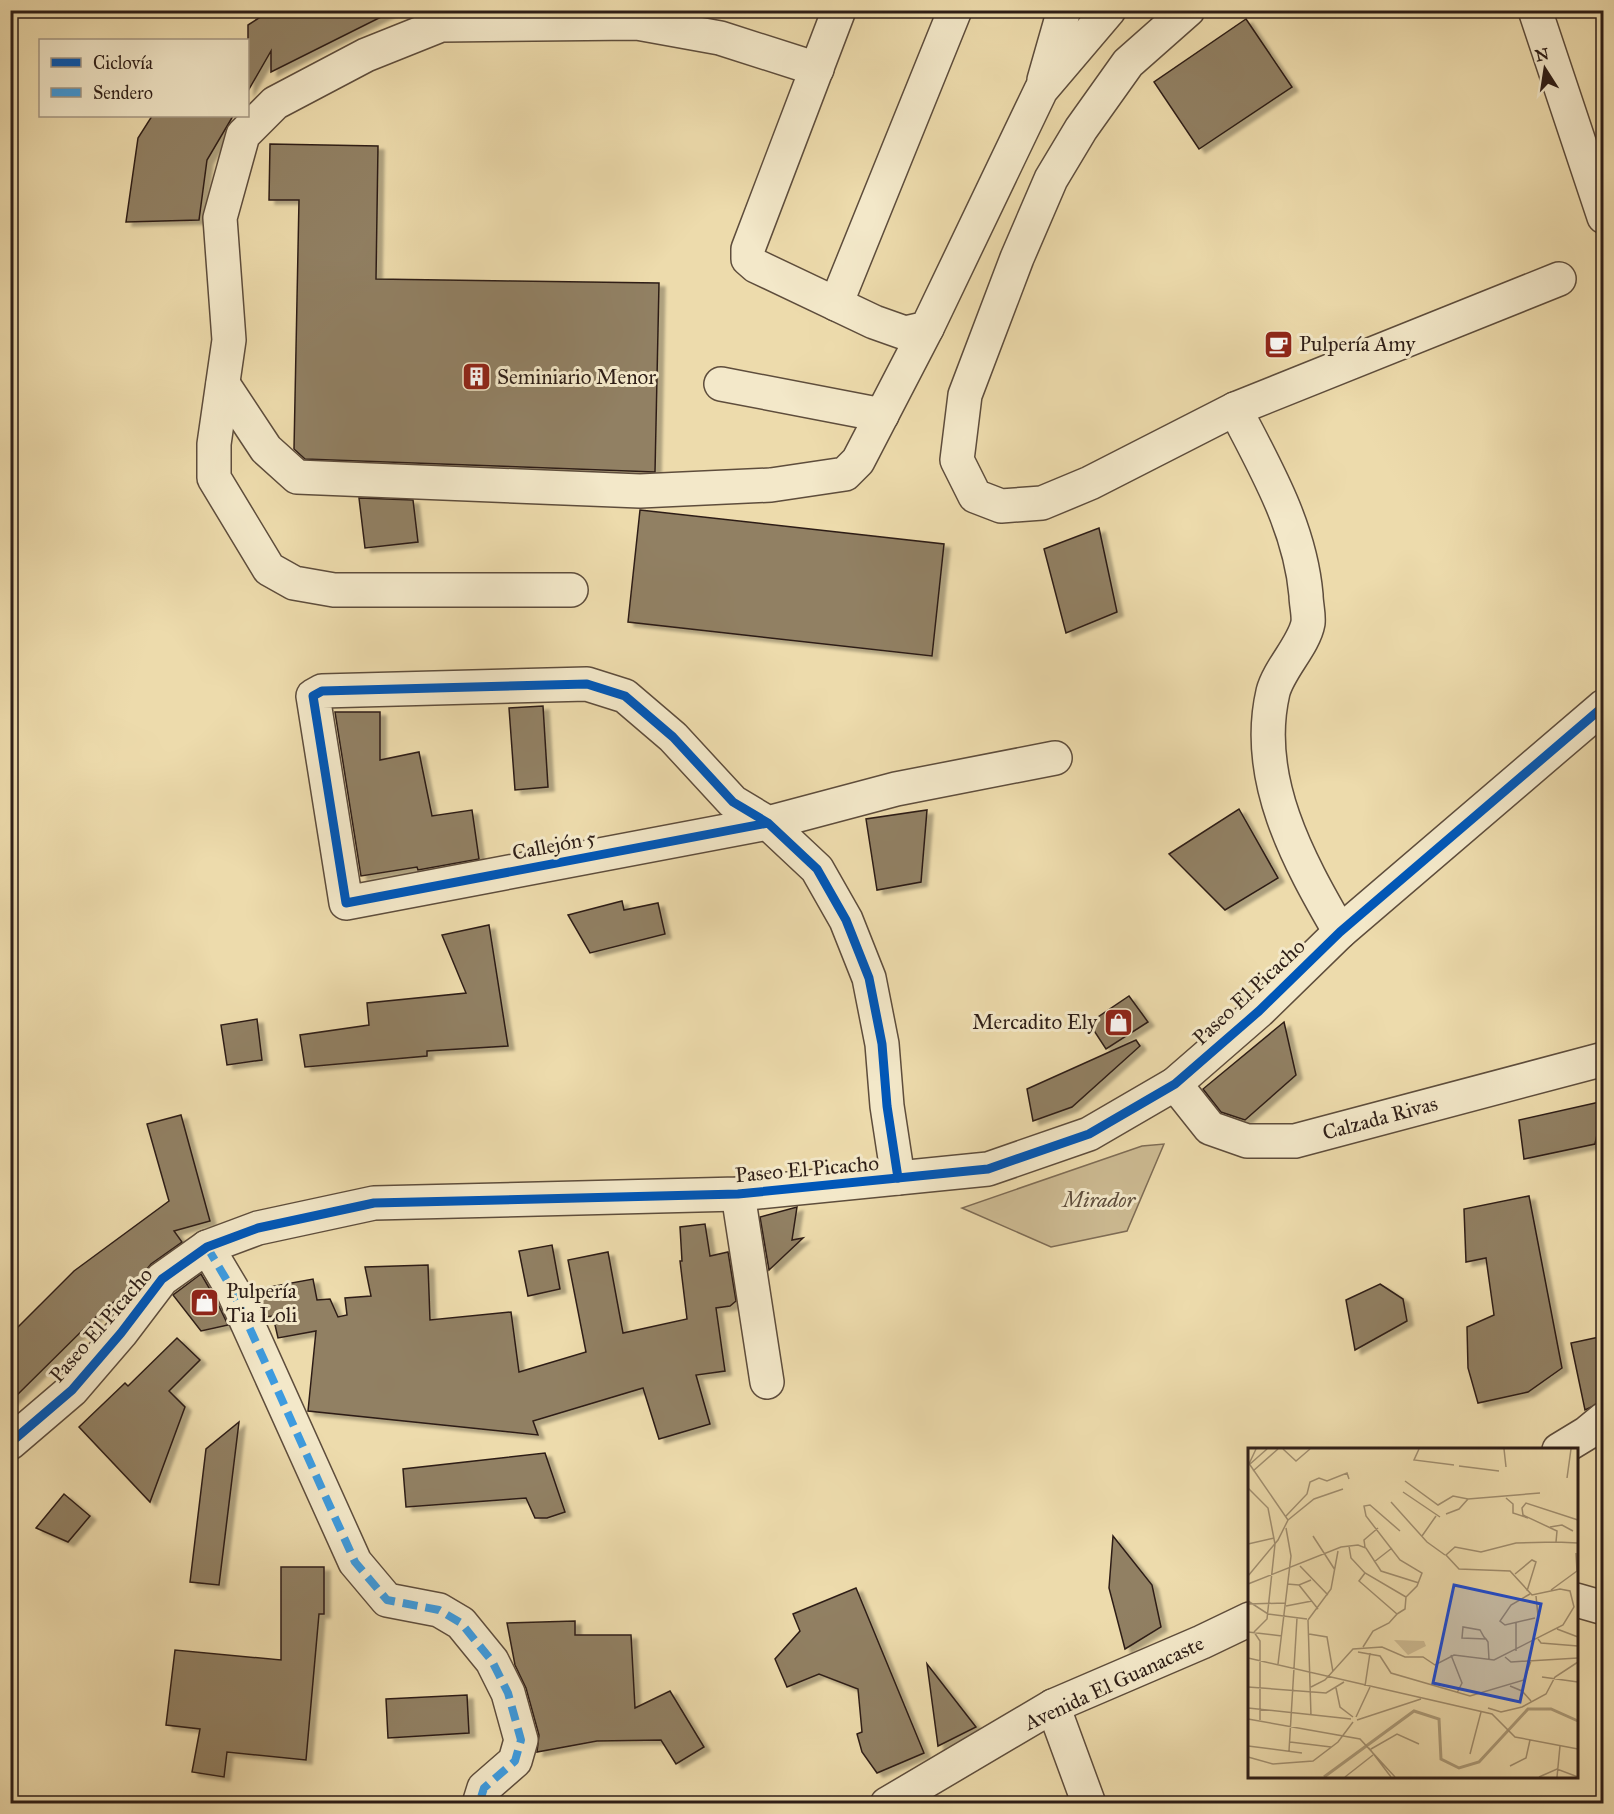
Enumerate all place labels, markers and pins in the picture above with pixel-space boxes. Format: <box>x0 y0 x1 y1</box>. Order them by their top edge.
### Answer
cafe icon: Pulpería Amy <box>1262 328 1294 360</box>
place label: Pulpería Amy <box>1299 331 1417 357</box>
building icon: Seminiario Menor <box>460 361 492 393</box>
place label: Seminiario Menor <box>497 364 656 390</box>
shop icon: Mercadito Ely <box>1102 1006 1134 1038</box>
place label: Mercadito Ely <box>972 1009 1098 1035</box>
place label: Pulpería Tia Loli <box>226 1278 297 1328</box>
shop icon: Pulpería Tia Loli <box>189 1287 221 1319</box>

